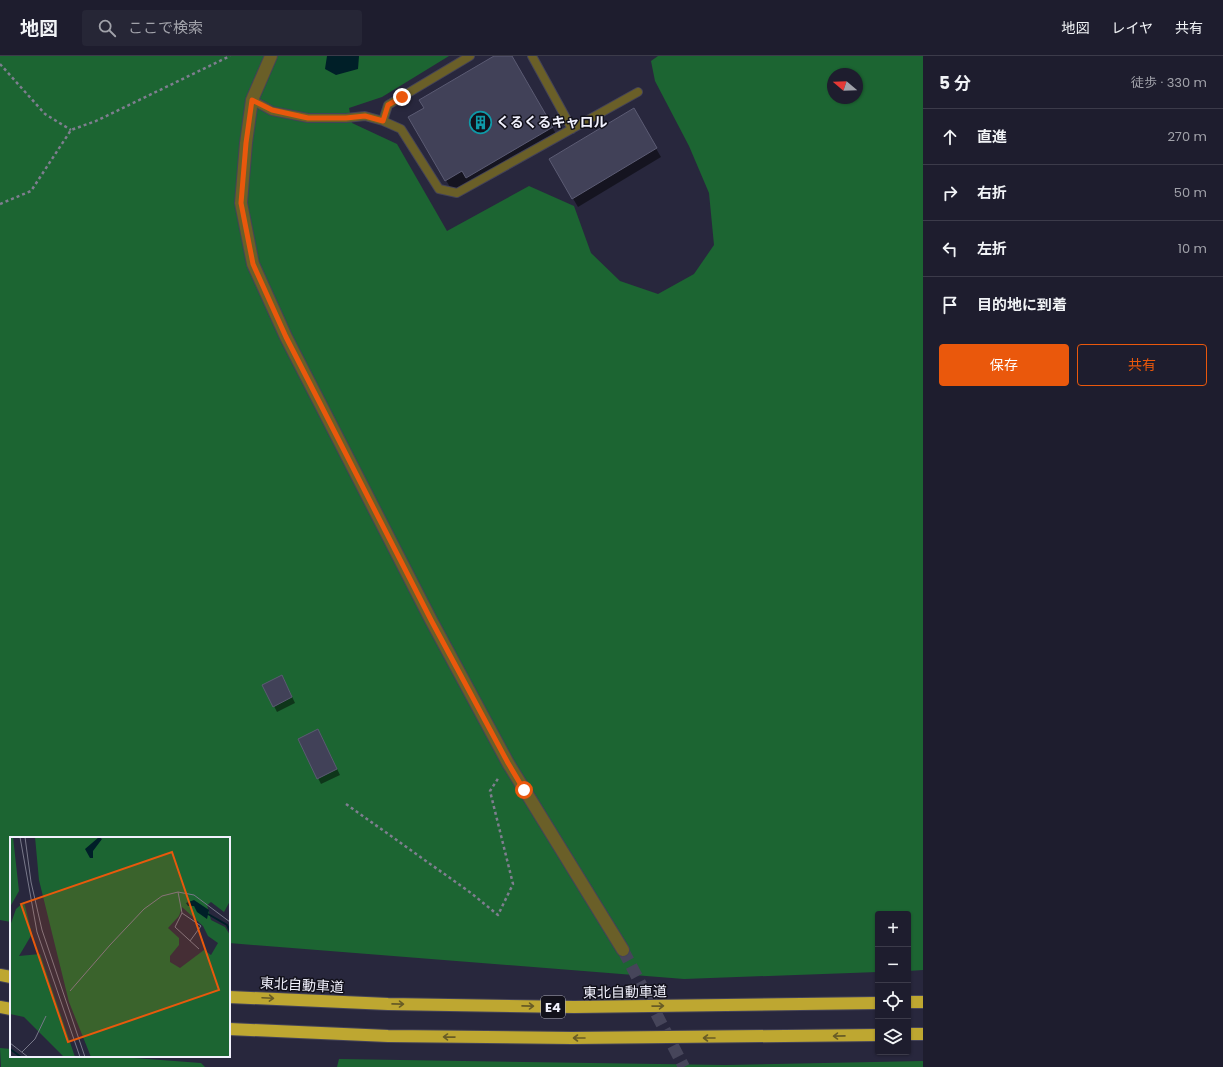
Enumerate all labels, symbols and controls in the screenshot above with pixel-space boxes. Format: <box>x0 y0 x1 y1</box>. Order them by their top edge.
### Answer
search box <box>82 10 362 46</box>
text: 地図 <box>20 15 58 42</box>
icon: search <box>96 17 118 39</box>
text: ここで検索 <box>128 17 203 38</box>
text: 地図 <box>1061 18 1089 38</box>
text: レイヤ <box>1111 18 1153 38</box>
text: 共有 <box>1175 18 1203 38</box>
north arrow <box>827 68 863 104</box>
text: 5 分 <box>939 71 971 95</box>
text: 徒歩 · 330 m <box>1131 73 1207 92</box>
route end <box>393 88 411 106</box>
building icon: くるくるキャロル <box>468 109 494 135</box>
place label: くるくるキャロル <box>496 112 607 132</box>
icon: ahead <box>939 126 961 148</box>
text: 直進 <box>977 126 1007 147</box>
text: 270 m <box>1167 127 1207 146</box>
icon: right <box>939 182 961 204</box>
text: 右折 <box>977 182 1007 203</box>
text: 50 m <box>1174 183 1207 202</box>
icon: left <box>939 238 961 260</box>
text: 左折 <box>977 238 1007 259</box>
text: 10 m <box>1178 239 1207 258</box>
icon: arrive <box>939 294 961 316</box>
text: 目的地に到着 <box>977 294 1067 315</box>
button: 保存 <box>939 344 1069 386</box>
button: 共有 <box>1077 344 1207 386</box>
route start <box>515 781 533 799</box>
inset map <box>10 837 230 1057</box>
map controls <box>875 911 911 1055</box>
button: + <box>875 911 911 947</box>
button: − <box>875 947 911 983</box>
street label: 東北自動車道 <box>260 973 344 997</box>
street label: 東北自動車道 <box>583 981 667 1003</box>
button: locate <box>875 983 911 1019</box>
one-way arrow <box>261 995 274 1002</box>
road number: E4 <box>541 996 565 1018</box>
one-way arrow <box>391 1000 404 1008</box>
one-way arrow <box>651 1002 664 1010</box>
one-way arrow <box>521 1003 534 1010</box>
button: layers <box>875 1019 911 1055</box>
one-way arrow <box>833 1032 846 1040</box>
one-way arrow <box>443 1033 456 1041</box>
one-way arrow <box>573 1034 586 1042</box>
one-way arrow <box>703 1034 716 1042</box>

